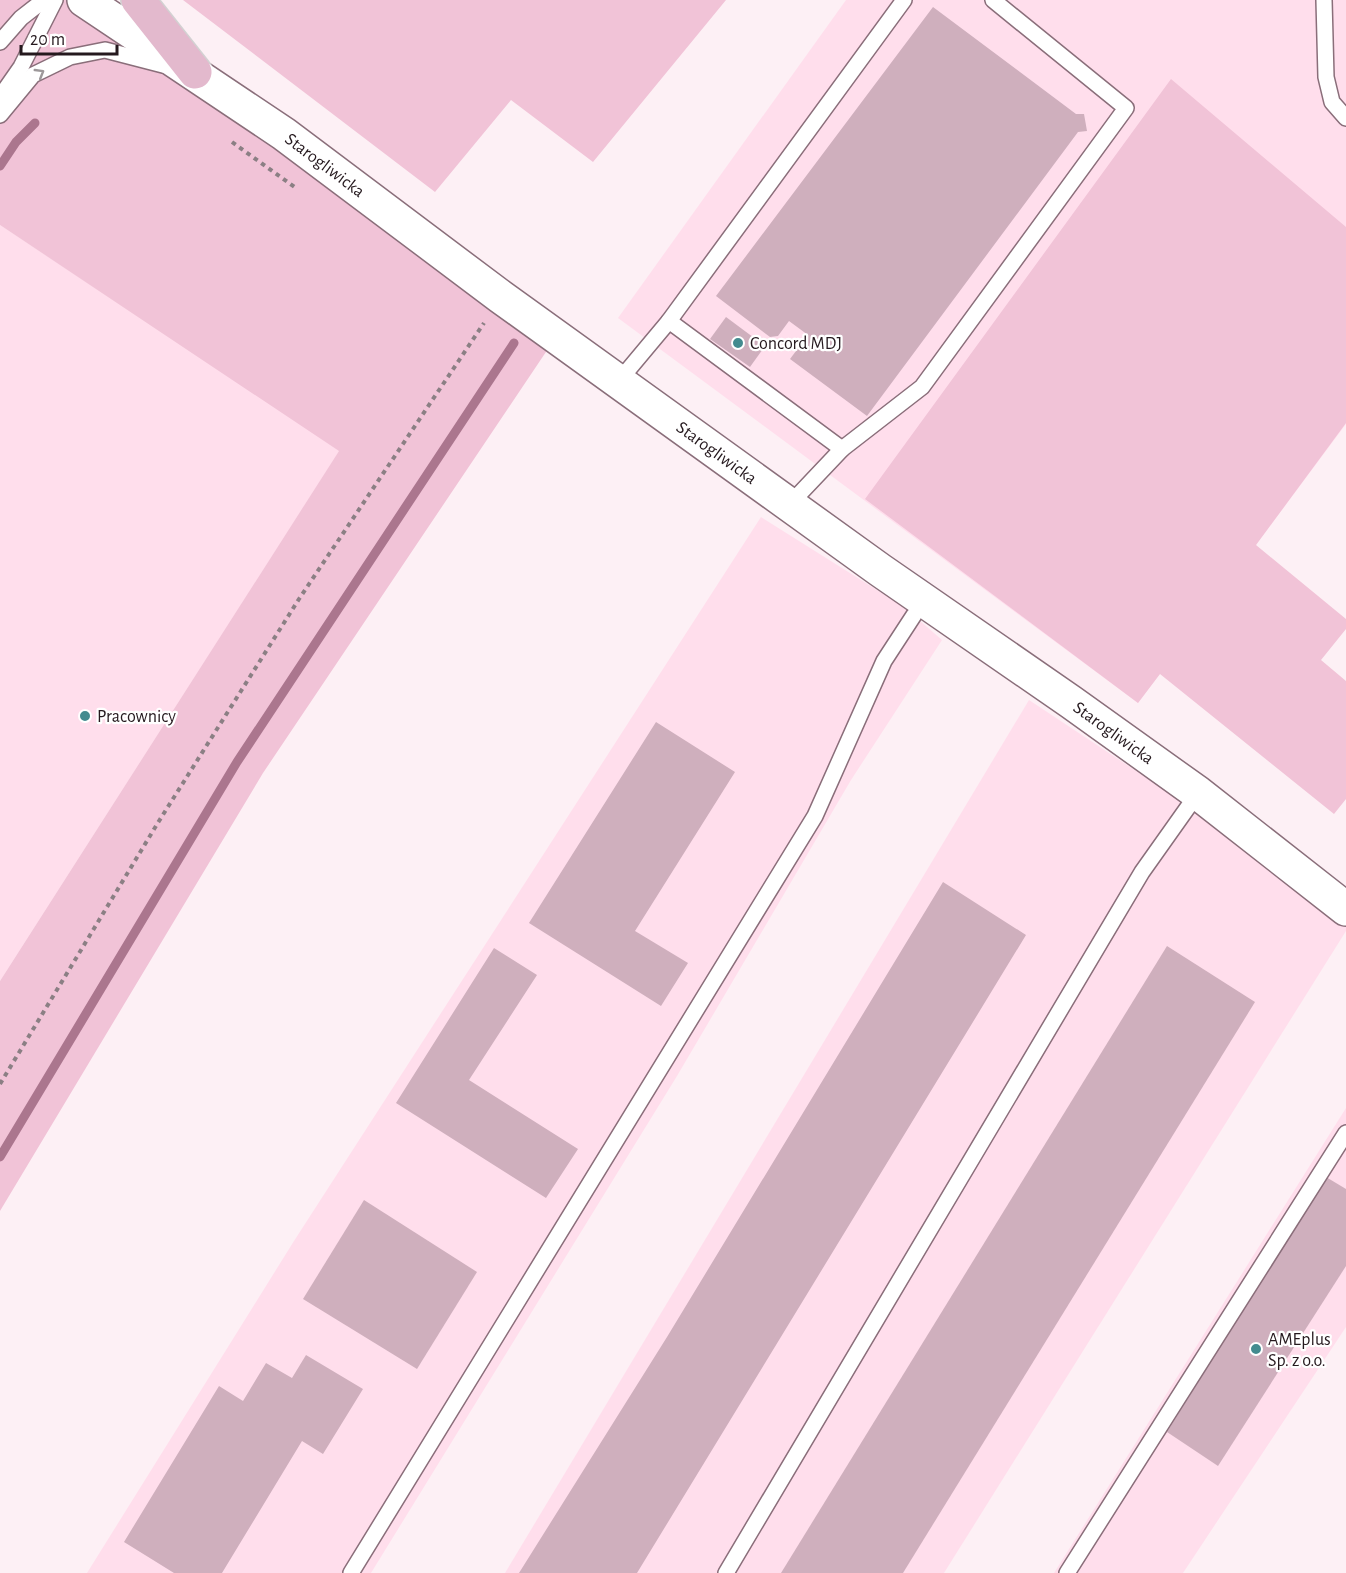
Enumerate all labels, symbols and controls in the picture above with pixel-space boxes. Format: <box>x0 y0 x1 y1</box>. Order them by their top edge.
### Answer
scale bar <box>21 18 117 56</box>
text: 20 m <box>30 31 65 49</box>
one-way arrow <box>33 69 44 80</box>
street label: Starogliwicka <box>281 130 367 201</box>
place label: Concord MDJ <box>750 335 842 353</box>
marker: Concord MDJ <box>731 336 745 350</box>
street label: Starogliwicka <box>673 418 760 488</box>
street label: Starogliwicka <box>1070 699 1157 768</box>
place label: Pracownicy <box>97 708 176 726</box>
marker: Pracownicy <box>78 709 92 723</box>
place label: AMEplus Sp. z o.o. <box>1268 1331 1331 1370</box>
marker: AMEplus Sp. z o.o. <box>1249 1342 1263 1356</box>

